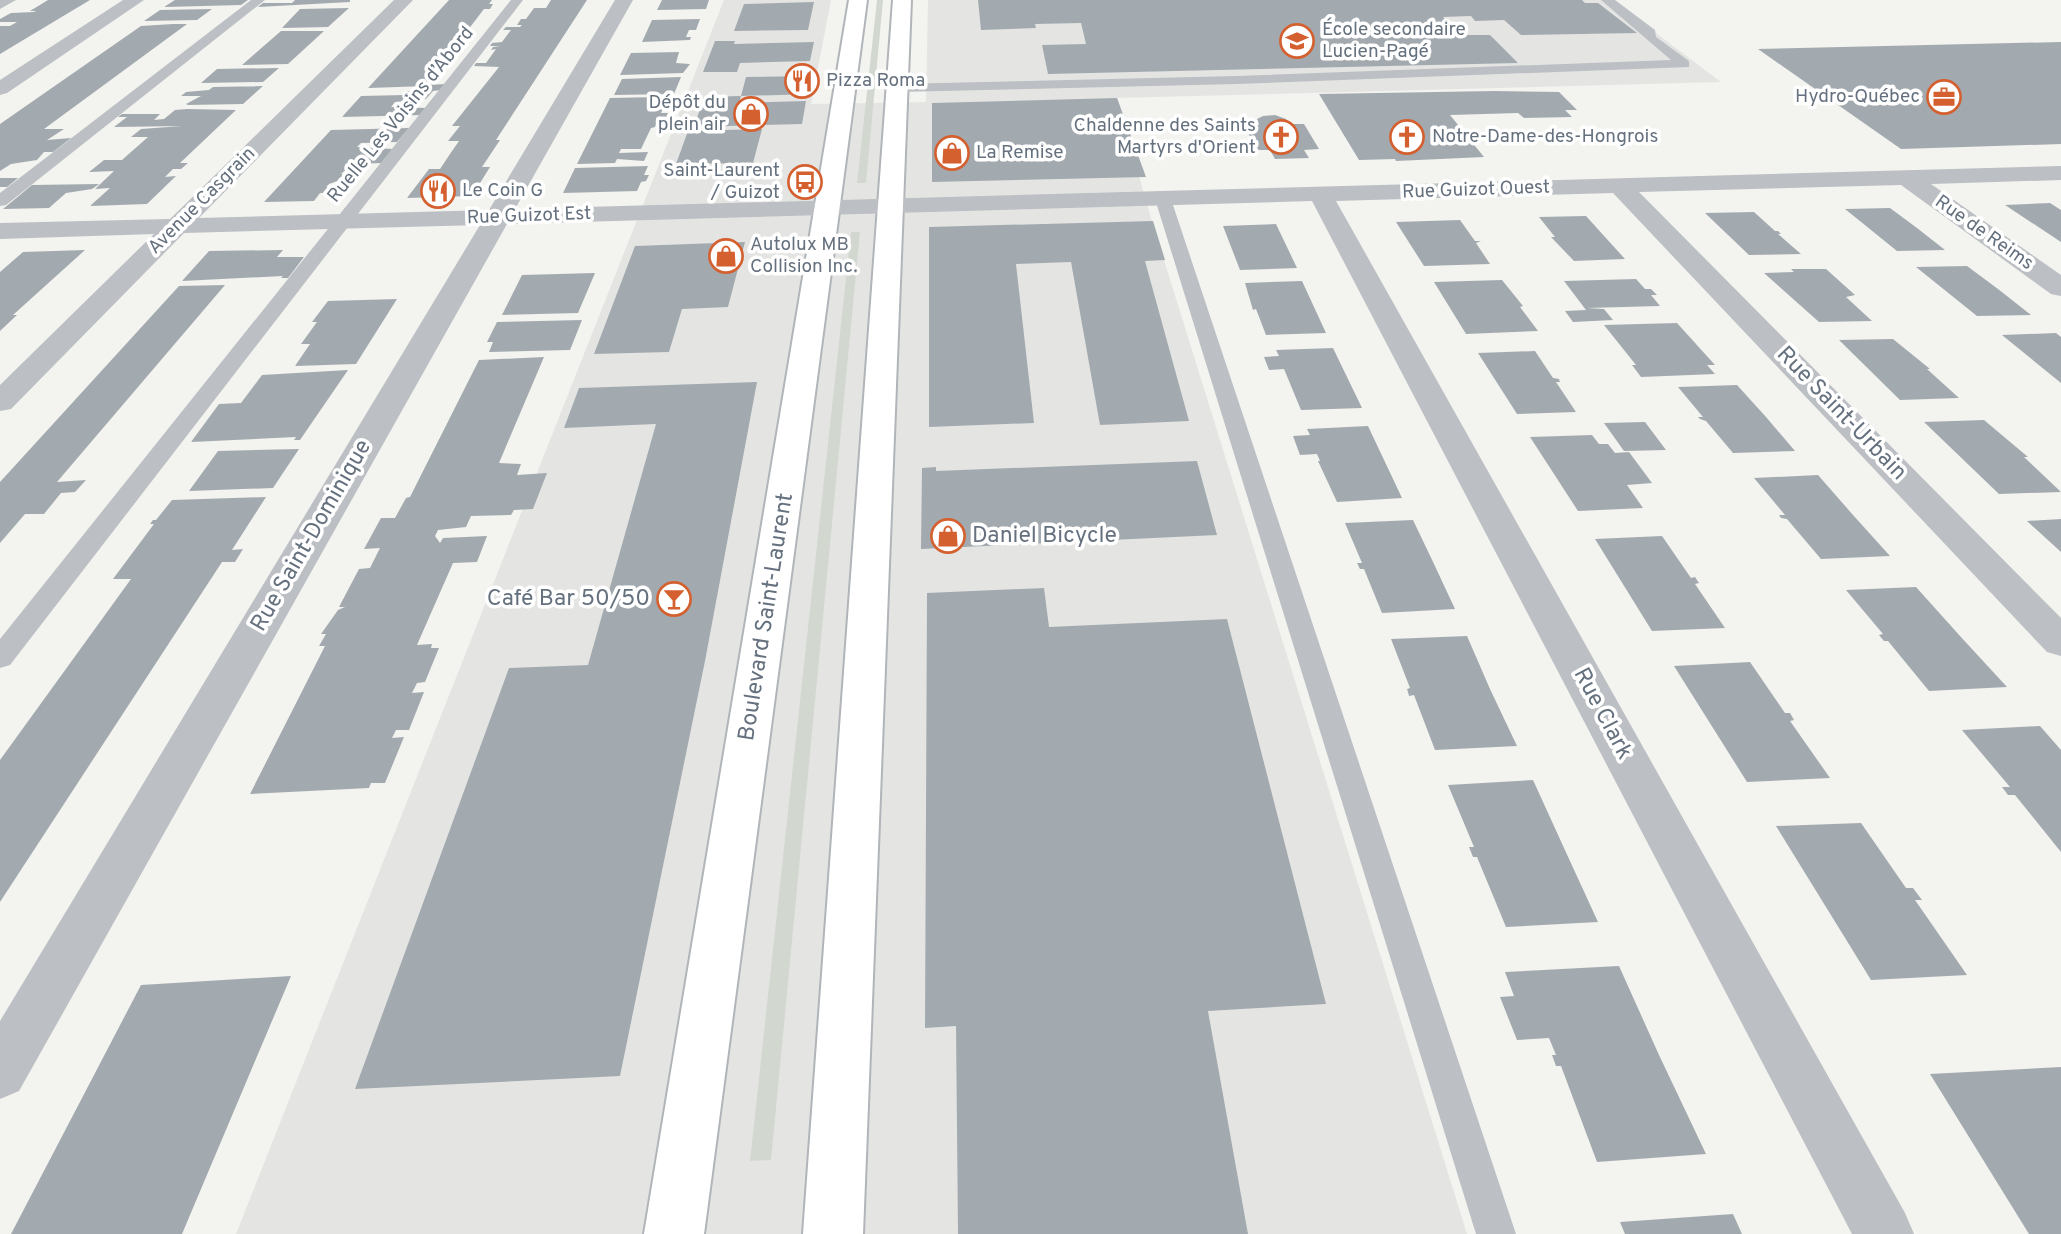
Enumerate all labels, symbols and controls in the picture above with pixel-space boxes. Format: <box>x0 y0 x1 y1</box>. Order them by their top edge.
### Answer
place label: École secondaire Lucien-Pagé <box>1322 17 1466 64</box>
street label: Ruelle Les Voisins d’Abord <box>323 22 479 208</box>
school or university icon: École secondaire Lucien-Pagé <box>1278 22 1316 60</box>
restaurant icon: Pizza Roma <box>783 62 821 100</box>
place label: Pizza Roma <box>826 69 925 93</box>
office icon: Hydro-Québec <box>1925 78 1963 116</box>
place label: Hydro-Québec <box>1795 85 1920 109</box>
place label: Dépôt du plein air <box>649 91 727 137</box>
shop icon: Dépôt du plein air <box>732 95 770 133</box>
place label: Chaldenne des Saints Martyrs d'Orient <box>1074 114 1256 160</box>
church icon: Chaldenne des Saints Martyrs d'Orient <box>1262 118 1300 156</box>
church icon: Notre-Dame-des-Hongrois <box>1388 118 1426 156</box>
place label: Notre-Dame-des-Hongrois <box>1432 125 1658 149</box>
shop icon: La Remise <box>933 134 971 172</box>
place label: La Remise <box>976 141 1064 165</box>
street label: Avenue Casgrain <box>143 142 261 260</box>
place label: Saint-Laurent / Guizot <box>663 159 780 205</box>
bus stop icon: Saint-Laurent / Guizot <box>786 163 824 201</box>
restaurant icon: Le Coin G <box>419 172 457 210</box>
street label: Rue Guizot Ouest <box>1402 175 1550 205</box>
place label: Le Coin G <box>462 179 543 203</box>
street label: Rue de Reims <box>1930 190 2038 276</box>
street label: Rue Guizot Est <box>466 202 592 230</box>
place label: Autolux MB Collision Inc. <box>750 233 858 279</box>
shop icon: Autolux MB Collision Inc. <box>707 237 745 275</box>
street label: Rue Saint-Urbain <box>1770 341 1912 487</box>
street label: Rue Saint-Dominique <box>245 435 379 637</box>
street label: Boulevard Saint-Laurent <box>733 491 801 743</box>
shop icon: Daniel Bicycle <box>929 517 967 555</box>
place label: Daniel Bicycle <box>972 522 1117 551</box>
bar icon: Café Bar 50/50 <box>655 580 693 618</box>
place label: Café Bar 50/50 <box>487 585 650 614</box>
street label: Rue Clark <box>1566 663 1638 765</box>

